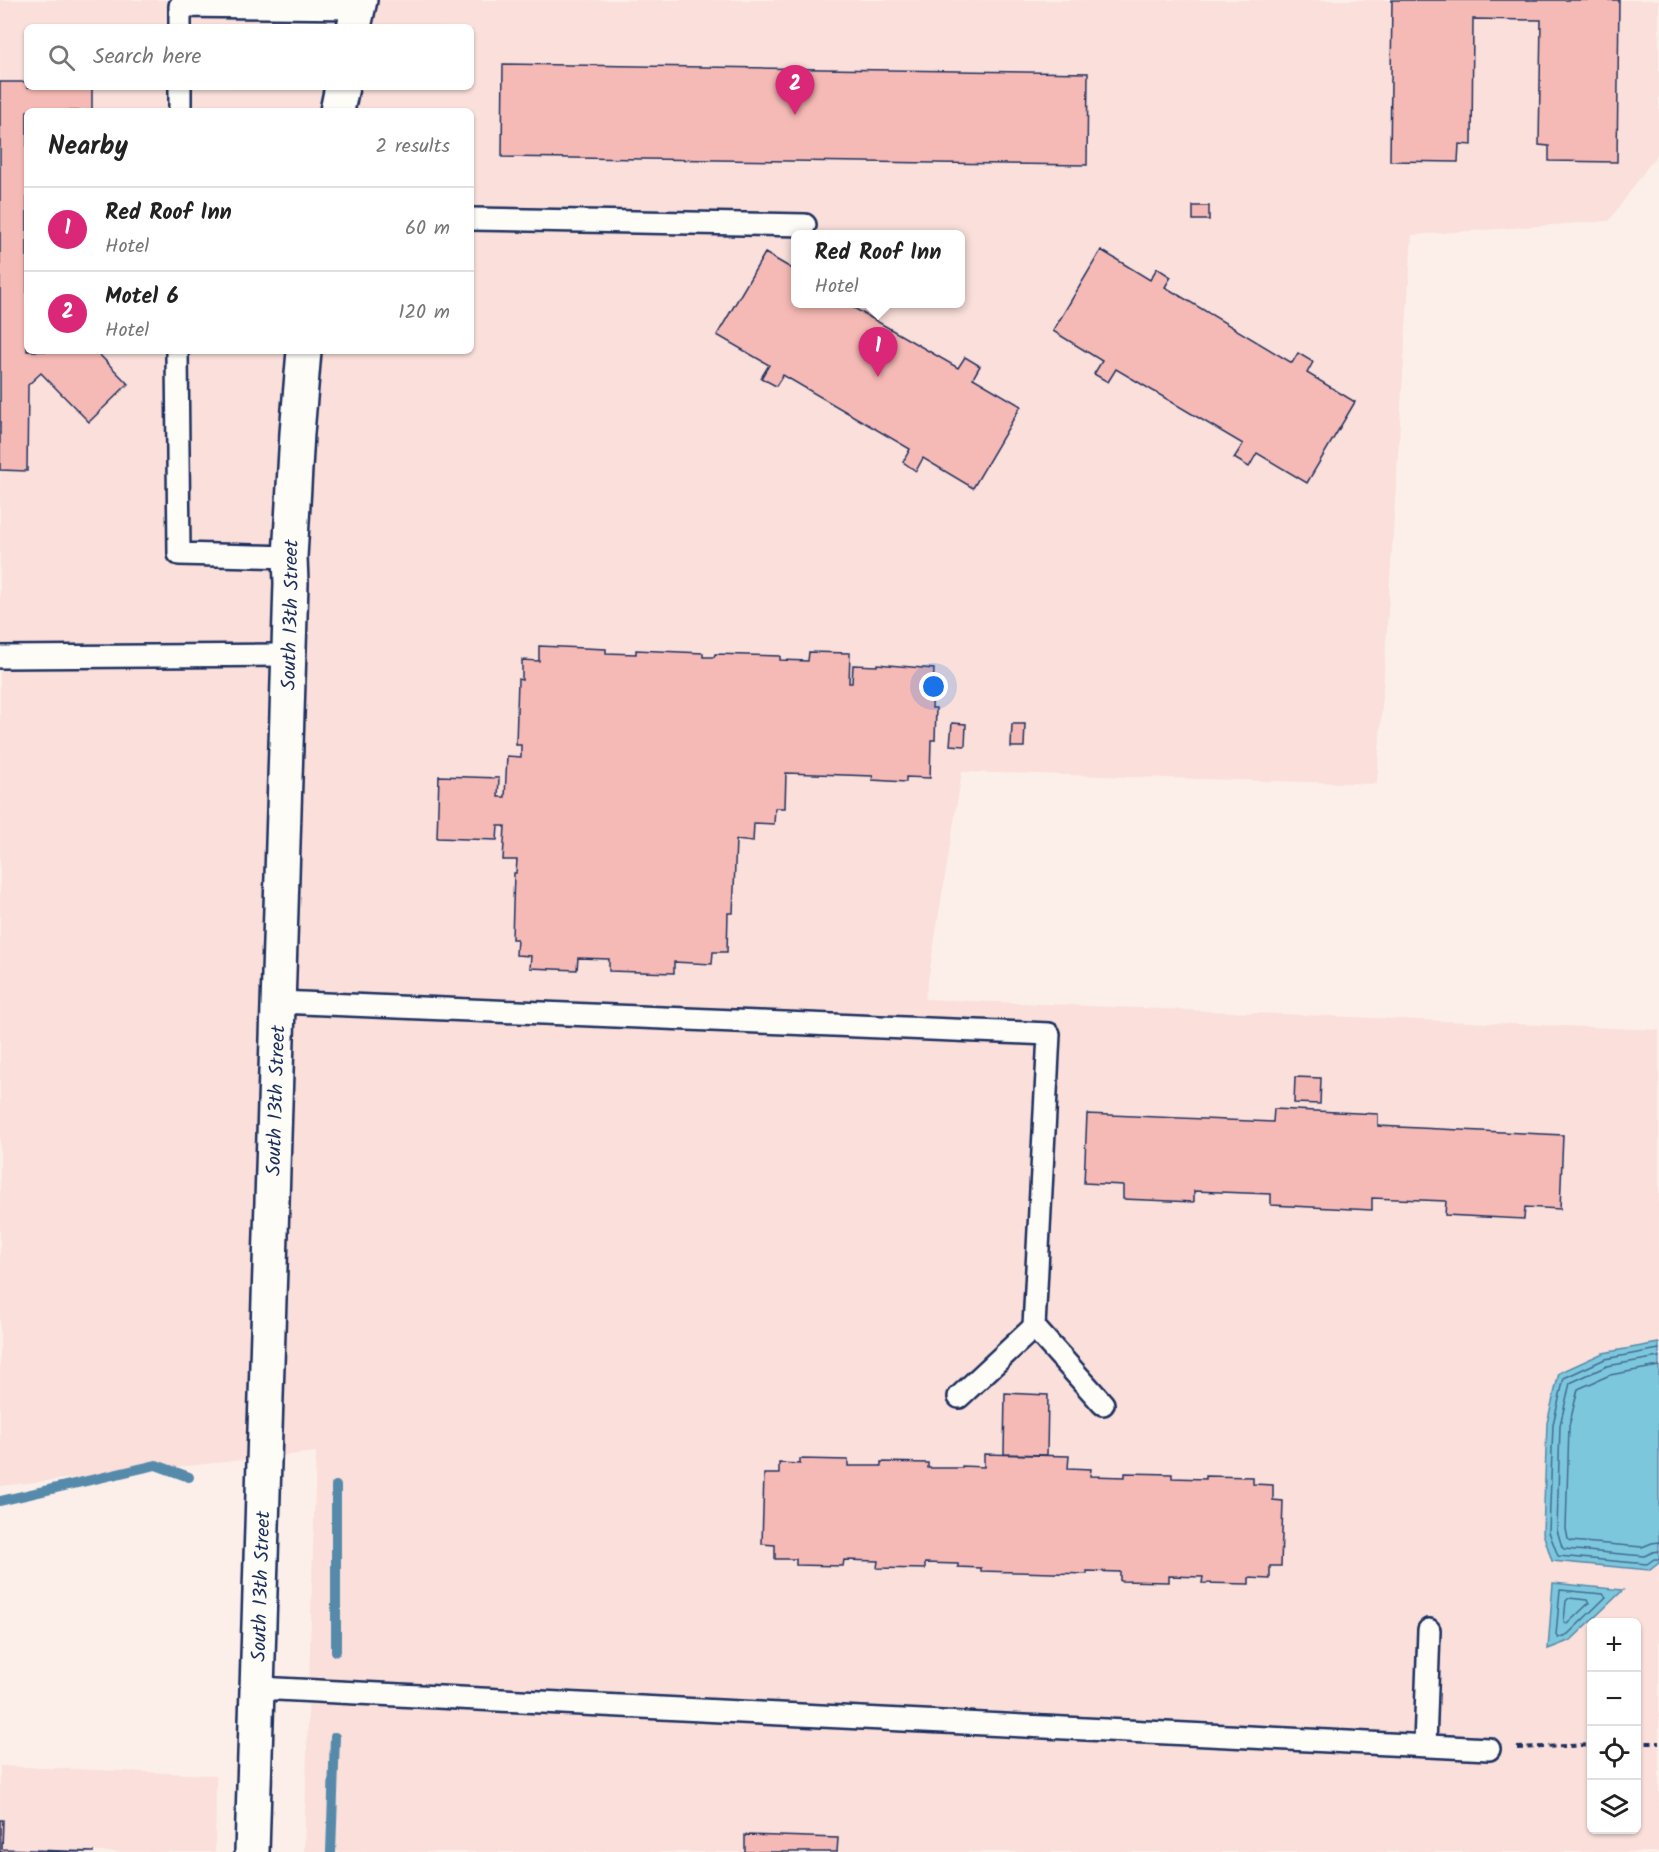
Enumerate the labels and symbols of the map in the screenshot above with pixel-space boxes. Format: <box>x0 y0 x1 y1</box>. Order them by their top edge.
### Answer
pin: 2 <box>776 66 814 115</box>
pin: 1 <box>858 328 898 377</box>
street label: South 13th Street <box>274 538 309 691</box>
your location <box>919 672 948 701</box>
street label: South 13th Street <box>259 1024 295 1176</box>
street label: South 13th Street <box>244 1510 280 1662</box>

